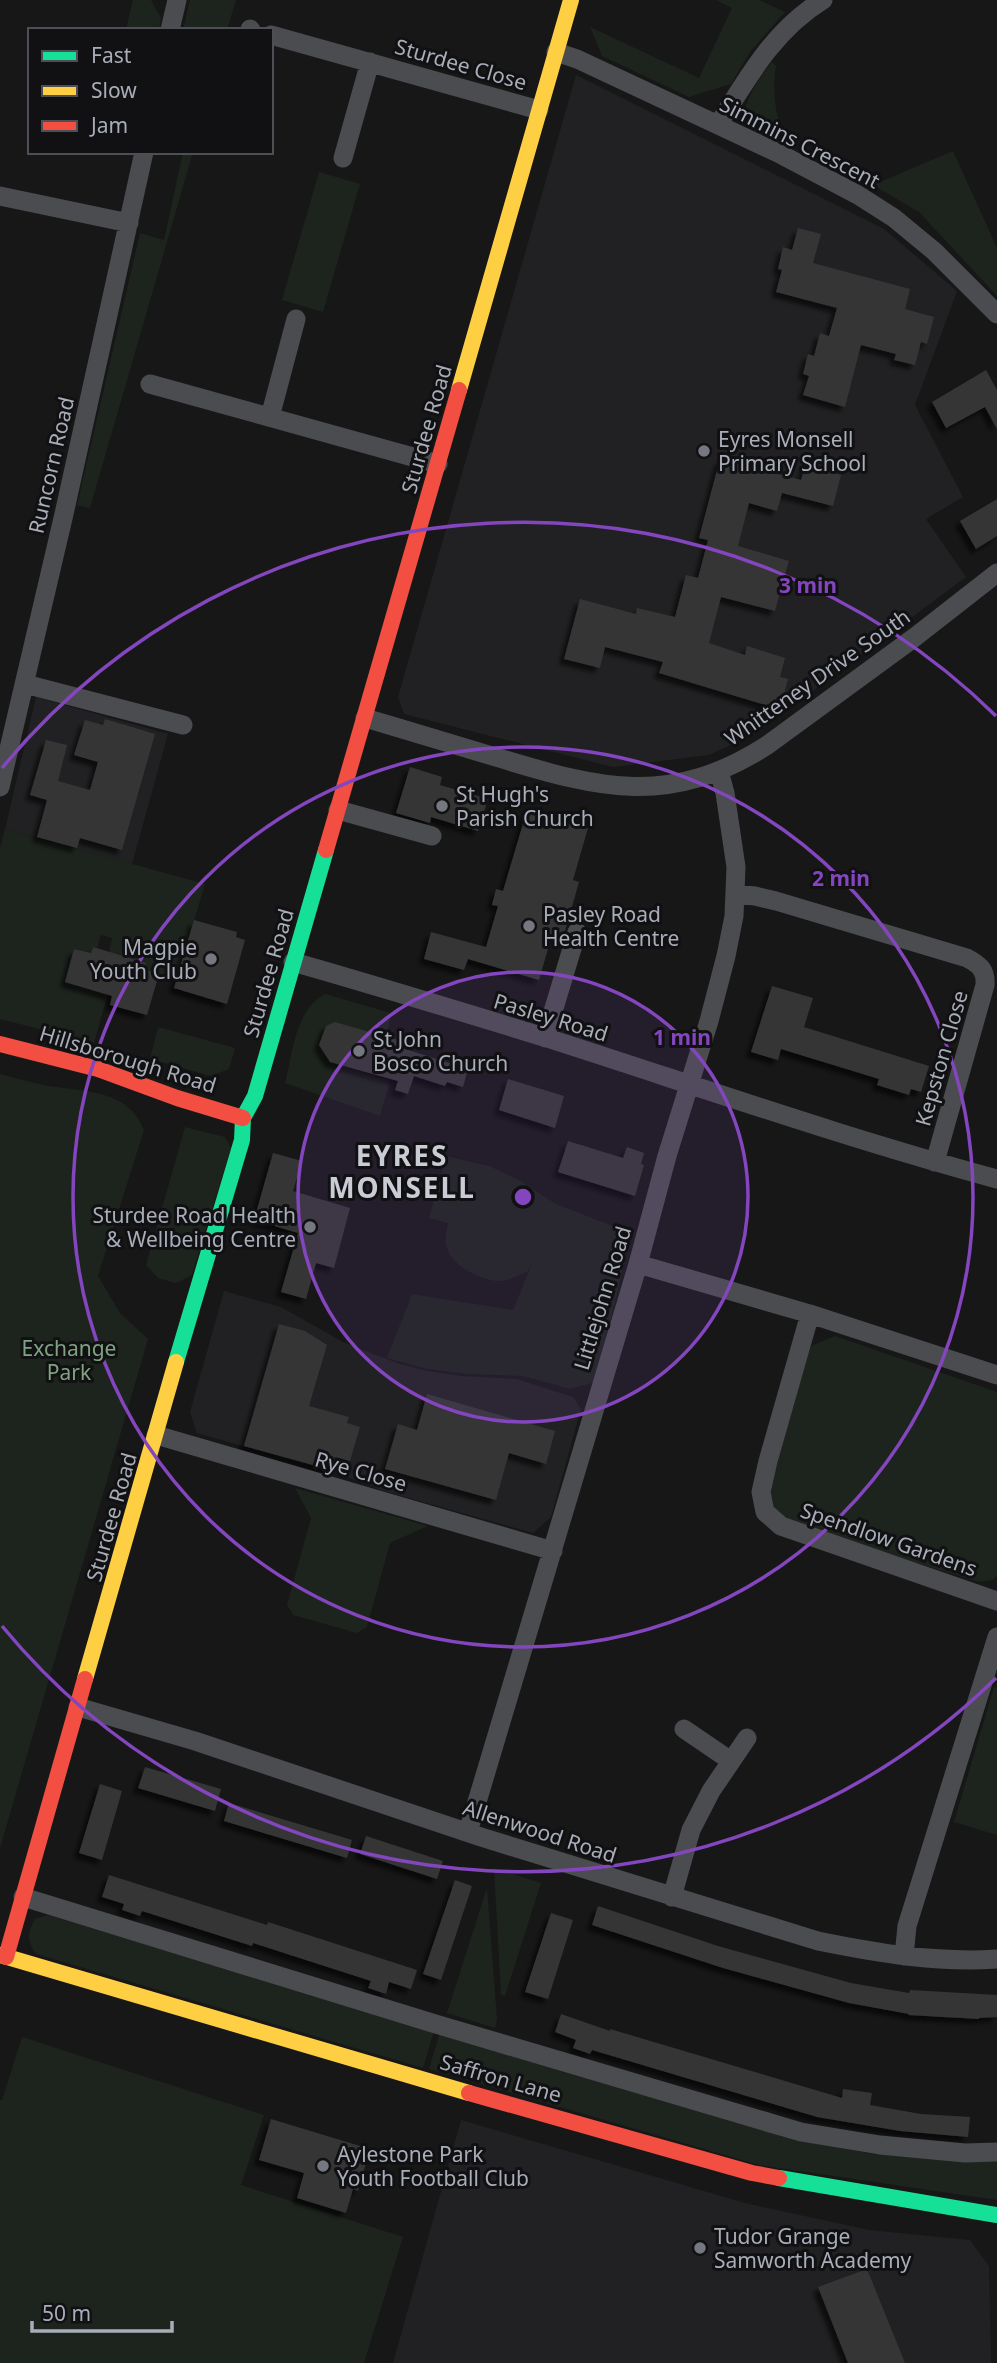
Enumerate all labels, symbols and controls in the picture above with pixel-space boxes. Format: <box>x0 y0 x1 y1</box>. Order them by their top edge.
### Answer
legend <box>28 28 273 154</box>
street label: Sturdee Close <box>392 32 530 96</box>
text: Fast <box>91 41 132 69</box>
text: Slow <box>91 76 137 104</box>
street label: Simmins Crescent <box>715 90 885 195</box>
text: Jam <box>89 111 128 139</box>
street label: Sturdee Road <box>394 361 458 497</box>
street label: Runcorn Road <box>22 394 80 536</box>
place label: Eyres Monsell Primary School <box>718 425 866 477</box>
marker: Eyres Monsell Primary School <box>696 443 712 459</box>
text: 3 min <box>779 571 837 599</box>
street label: Whitteney Drive South <box>719 602 915 752</box>
place label: St Hugh's Parish Church <box>456 780 594 832</box>
marker: St Hugh's Parish Church <box>434 798 450 814</box>
text: 2 min <box>812 864 870 892</box>
place label: Pasley Road Health Centre <box>543 900 679 952</box>
street label: Sturdee Road <box>236 905 300 1041</box>
marker: Pasley Road Health Centre <box>521 918 537 934</box>
place label: Magpie Youth Club <box>90 933 197 985</box>
marker: Magpie Youth Club <box>203 951 219 967</box>
street label: Pasley Road <box>490 986 612 1048</box>
street label: Kepston Close <box>908 987 974 1129</box>
street label: Hillsborough Road <box>36 1019 220 1099</box>
text: 1 min <box>653 1023 711 1051</box>
place label: St John Bosco Church <box>373 1025 508 1077</box>
marker: St John Bosco Church <box>351 1043 367 1059</box>
district label: EYRES MONSELL <box>328 1136 476 1206</box>
centre of rings <box>511 1185 535 1209</box>
place label: Sturdee Road Health & Wellbeing Centre <box>93 1201 296 1253</box>
marker: Sturdee Road Health & Wellbeing Centre <box>302 1219 318 1235</box>
street label: Littlejohn Road <box>567 1223 637 1373</box>
park label: Exchange Park <box>22 1334 116 1386</box>
street label: Rye Close <box>312 1445 410 1497</box>
street label: Sturdee Road <box>79 1449 143 1585</box>
street label: Spendlow Gardens <box>797 1496 981 1582</box>
street label: Allenwood Road <box>460 1793 620 1869</box>
street label: Saffron Lane <box>437 2047 565 2109</box>
place label: Aylestone Park Youth Football Club <box>337 2140 529 2192</box>
marker: Aylestone Park Youth Football Club <box>315 2158 331 2174</box>
place label: Tudor Grange Samworth Academy <box>714 2222 912 2274</box>
marker: Tudor Grange Samworth Academy <box>692 2240 708 2256</box>
scale bar <box>32 2290 172 2334</box>
text: 50 m <box>42 2299 91 2327</box>

